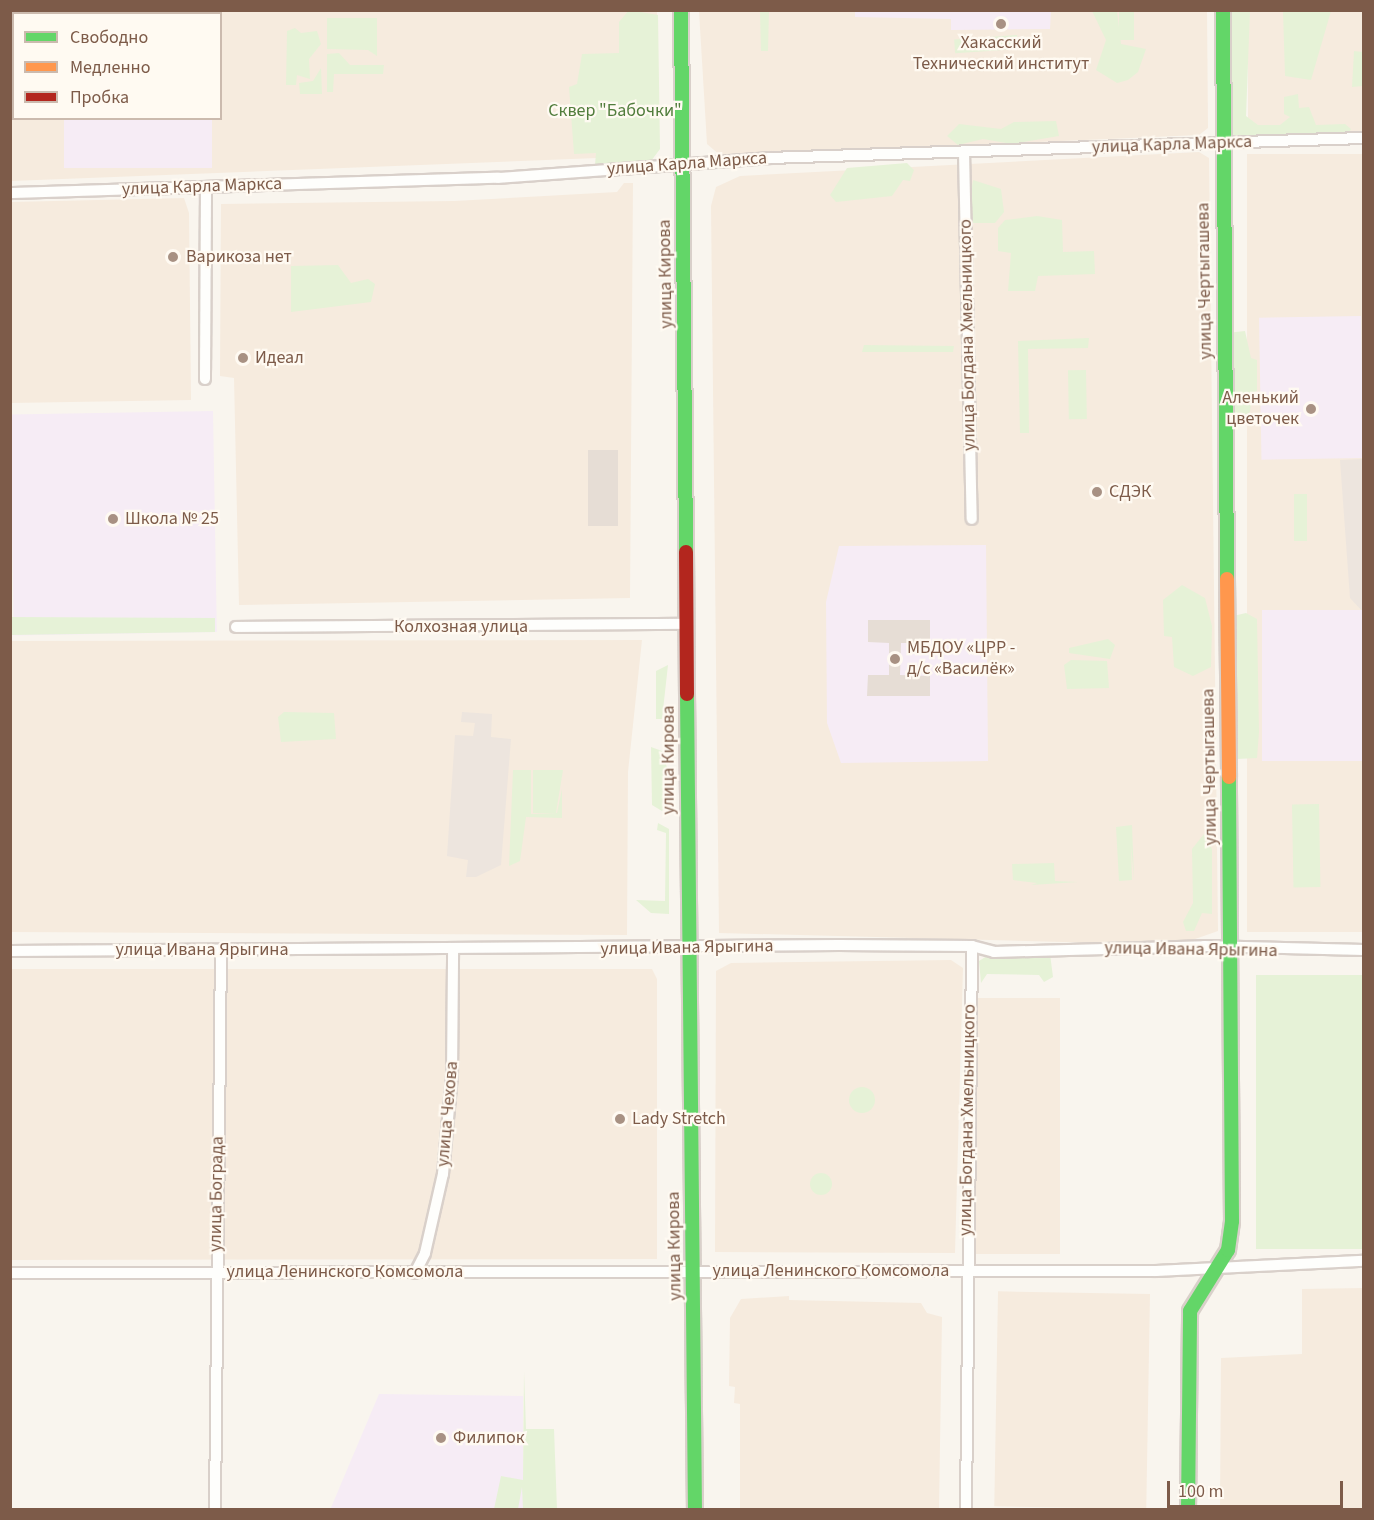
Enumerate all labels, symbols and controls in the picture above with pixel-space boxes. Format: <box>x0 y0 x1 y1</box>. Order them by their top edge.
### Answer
legend <box>12 12 222 120</box>
marker: Хакасский Технический институт <box>994 17 1008 31</box>
text: Свободно <box>70 25 148 50</box>
place label: Хакасский Технический институт <box>913 33 1089 76</box>
text: Медленно <box>70 55 150 80</box>
text: Пробка <box>70 85 129 110</box>
park label: Сквер "Бабочки" <box>548 100 682 122</box>
street label: улица Карла Маркса <box>1092 131 1252 159</box>
street label: улица Карла Маркса <box>606 148 768 180</box>
street label: улица Карла Маркса <box>122 173 282 201</box>
street label: улица Чертыгашева <box>1193 202 1217 360</box>
street label: улица Кирова <box>654 219 678 329</box>
street label: улица Богдана Хмельницкого <box>955 219 981 451</box>
place label: Варикоза нет <box>186 246 292 268</box>
marker: Варикоза нет <box>164 248 182 266</box>
place label: Идеал <box>255 347 304 369</box>
marker: Идеал <box>236 351 250 365</box>
place label: Аленький цветочек <box>1222 388 1299 430</box>
marker: Аленький цветочек <box>1304 402 1318 416</box>
place label: СДЭК <box>1109 481 1151 503</box>
marker: СДЭК <box>1090 485 1104 499</box>
place label: Школа № 25 <box>125 508 219 530</box>
marker: Школа № 25 <box>106 512 120 526</box>
street label: Колхозная улица <box>394 616 528 638</box>
place label: МБДОУ «ЦРР - д/с «Василёк» <box>907 638 1015 680</box>
marker: МБДОУ «ЦРР - д/с «Василёк» <box>888 652 902 666</box>
street label: улица Чертыгашева <box>1198 688 1222 846</box>
street label: улица Кирова <box>658 705 680 815</box>
street label: улица Ивана Ярыгина <box>600 936 774 960</box>
street label: улица Ивана Ярыгина <box>1104 938 1278 962</box>
street label: улица Ивана Ярыгина <box>116 939 288 961</box>
street label: улица Богдана Хмельницкого <box>955 1004 981 1236</box>
street label: улица Чехова <box>433 1060 463 1168</box>
place label: Lady Stretch <box>632 1108 726 1130</box>
marker: Lady Stretch <box>613 1112 627 1126</box>
street label: улица Бограда <box>205 1136 229 1252</box>
street label: улица Кирова <box>663 1191 687 1301</box>
street label: улица Ленинского Комсомола <box>713 1260 949 1282</box>
street label: улица Ленинского Комсомола <box>227 1261 463 1283</box>
place label: Филипок <box>453 1427 525 1449</box>
marker: Филипок <box>434 1431 448 1445</box>
scale bar <box>1170 1469 1346 1507</box>
text: 100 m <box>1178 1479 1223 1504</box>

